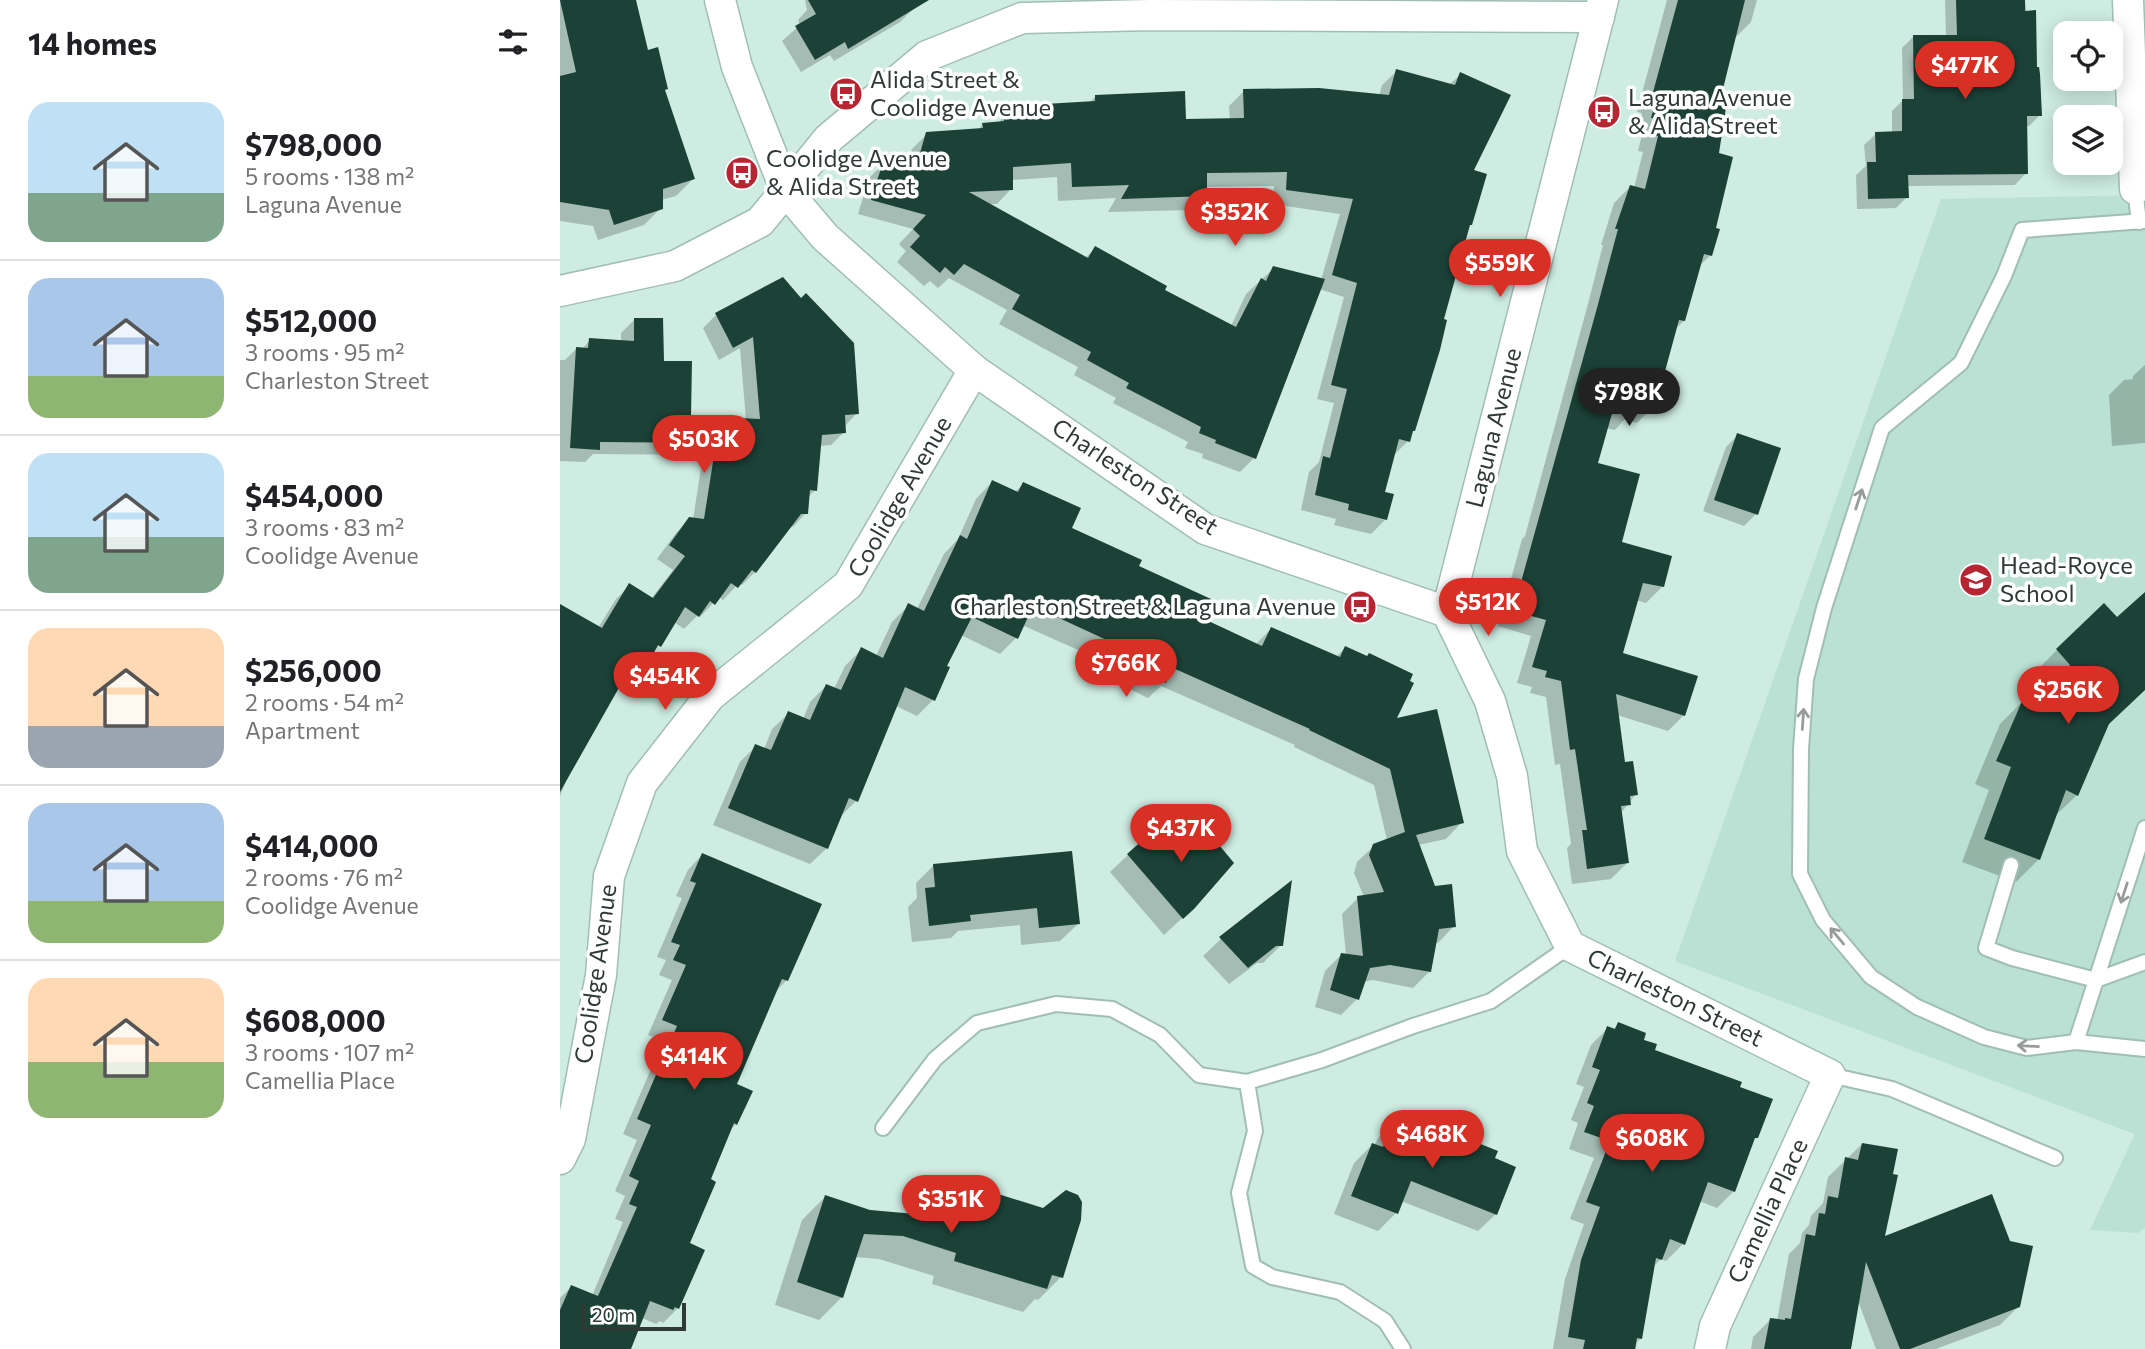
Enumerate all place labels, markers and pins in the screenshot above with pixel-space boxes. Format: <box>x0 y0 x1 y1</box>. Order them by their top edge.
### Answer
pin: $477K <box>1916 42 2014 101</box>
place label: Alida Street & Coolidge Avenue <box>870 64 1051 121</box>
bus stop icon: Alida Street & Coolidge Avenue <box>827 75 865 113</box>
place label: Laguna Avenue & Alida Street <box>1628 82 1792 139</box>
bus stop icon: Laguna Avenue & Alida Street <box>1585 93 1623 131</box>
place label: Coolidge Avenue & Alida Street <box>766 143 947 200</box>
bus stop icon: Coolidge Avenue & Alida Street <box>723 154 761 192</box>
pin: $352K <box>1186 188 1284 248</box>
pin: $559K <box>1451 240 1549 299</box>
pin: $798K <box>1580 368 1678 428</box>
pin: $503K <box>655 416 753 475</box>
place label: Head-Royce School <box>2000 550 2133 607</box>
school or university icon: Head-Royce School <box>1957 561 1995 599</box>
pin: $512K <box>1439 578 1537 638</box>
bus stop icon: Charleston Street & Laguna Avenue <box>1341 588 1379 626</box>
place label: Charleston Street & Laguna Avenue <box>953 591 1336 620</box>
pin: $766K <box>1077 640 1175 699</box>
pin: $454K <box>616 652 714 712</box>
pin: $256K <box>2019 666 2117 726</box>
pin: $437K <box>1132 804 1230 864</box>
pin: $414K <box>645 1032 743 1092</box>
pin: $468K <box>1383 1110 1481 1170</box>
pin: $608K <box>1603 1114 1701 1174</box>
pin: $351K <box>902 1176 1000 1235</box>

